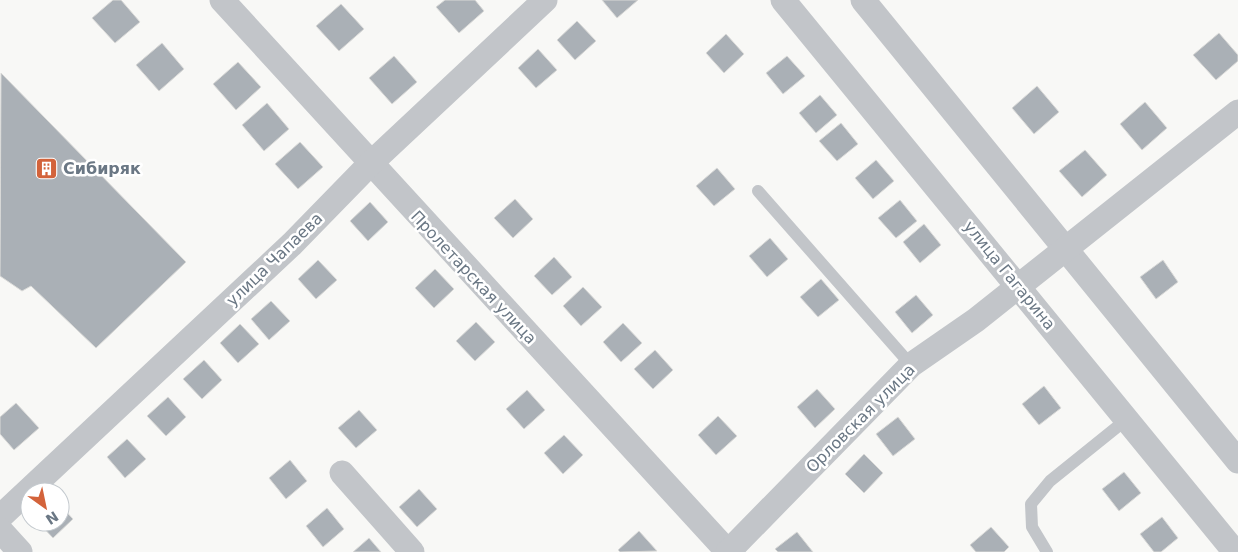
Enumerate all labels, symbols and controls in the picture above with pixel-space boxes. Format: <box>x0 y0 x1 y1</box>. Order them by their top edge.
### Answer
building icon: Сибиряк <box>35 156 59 180</box>
place label: Сибиряк <box>63 159 141 178</box>
street label: Пролетарская улица <box>407 207 540 348</box>
street label: улица Чапаева <box>222 209 326 310</box>
street label: улица Гагарина <box>960 217 1059 334</box>
street label: Орловская улица <box>802 360 919 477</box>
north arrow <box>20 482 70 532</box>
text: N <box>43 508 61 528</box>

